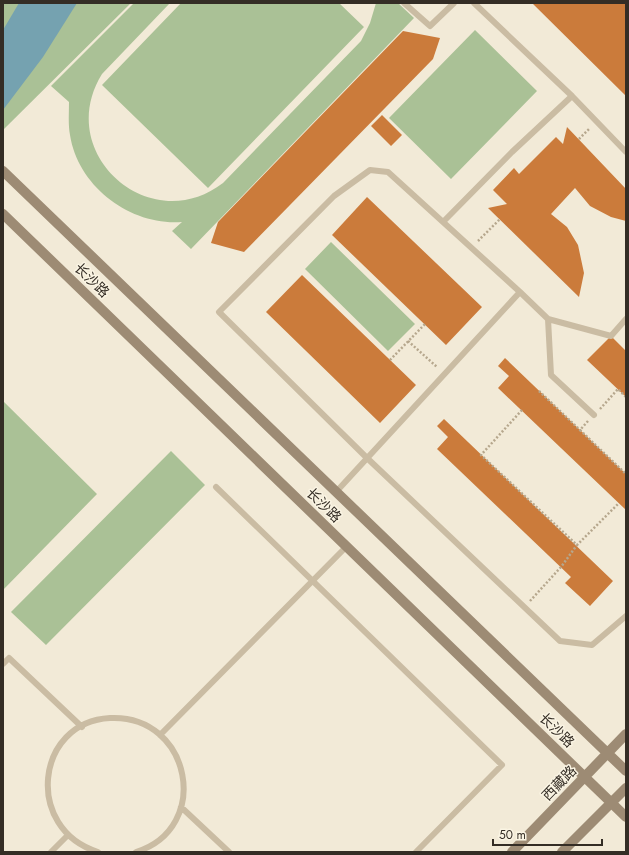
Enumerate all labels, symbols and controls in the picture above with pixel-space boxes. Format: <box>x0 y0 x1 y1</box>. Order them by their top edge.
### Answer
street label: 长沙路 <box>70 258 114 302</box>
street label: 长沙路 <box>302 483 346 527</box>
street label: 长沙路 <box>535 708 579 752</box>
street label: 西藏路 <box>537 761 581 805</box>
scale bar <box>493 821 602 847</box>
text: 50 m <box>499 826 526 844</box>

